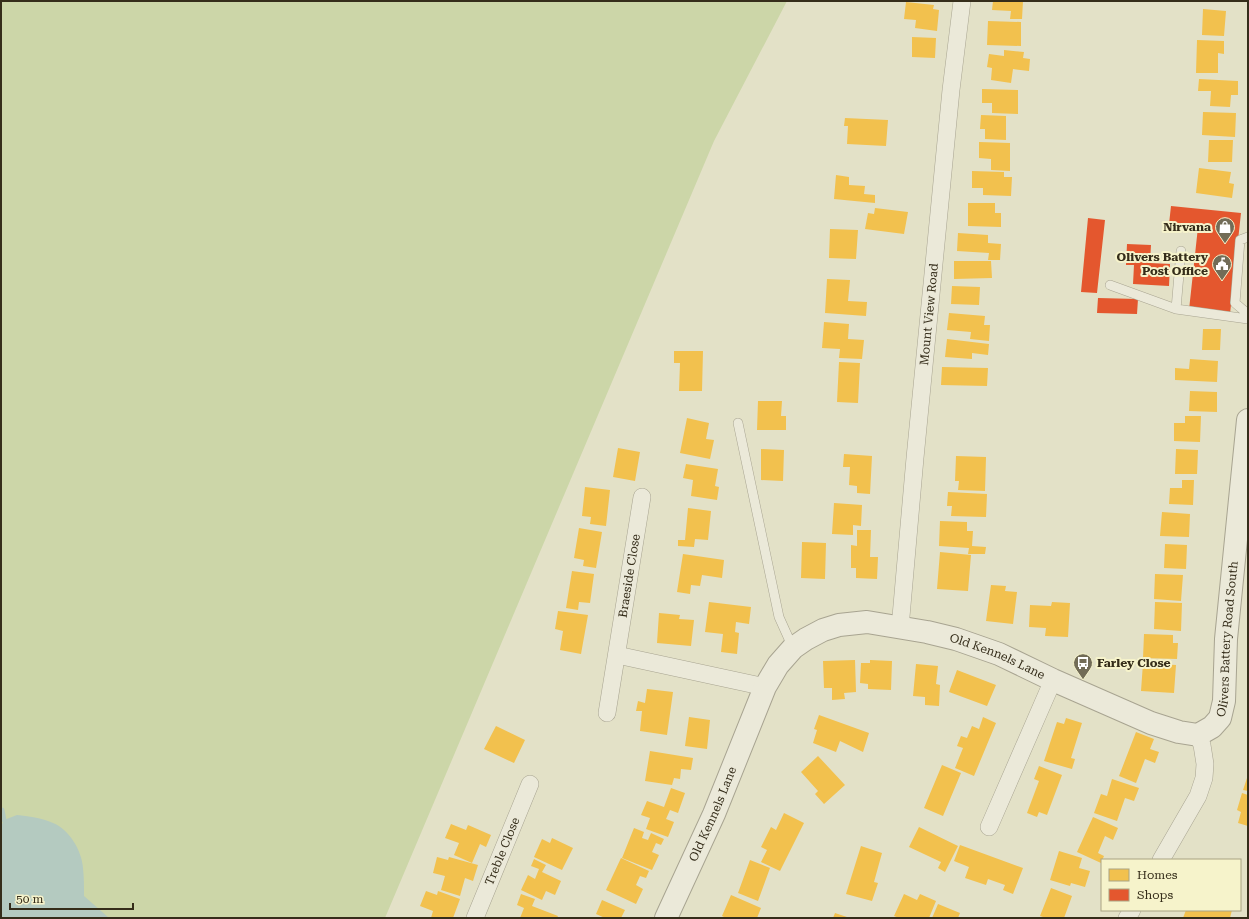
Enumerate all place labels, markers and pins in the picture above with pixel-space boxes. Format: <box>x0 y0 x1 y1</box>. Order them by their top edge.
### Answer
shop icon: Nirvana <box>1214 216 1236 244</box>
place label: Nirvana <box>1163 220 1211 234</box>
place label: Olivers Battery Post Office <box>1117 250 1209 278</box>
public building icon: Olivers Battery Post Office <box>1211 253 1233 281</box>
bus stop icon: Farley Close <box>1072 652 1094 680</box>
place label: Farley Close <box>1097 656 1171 670</box>

